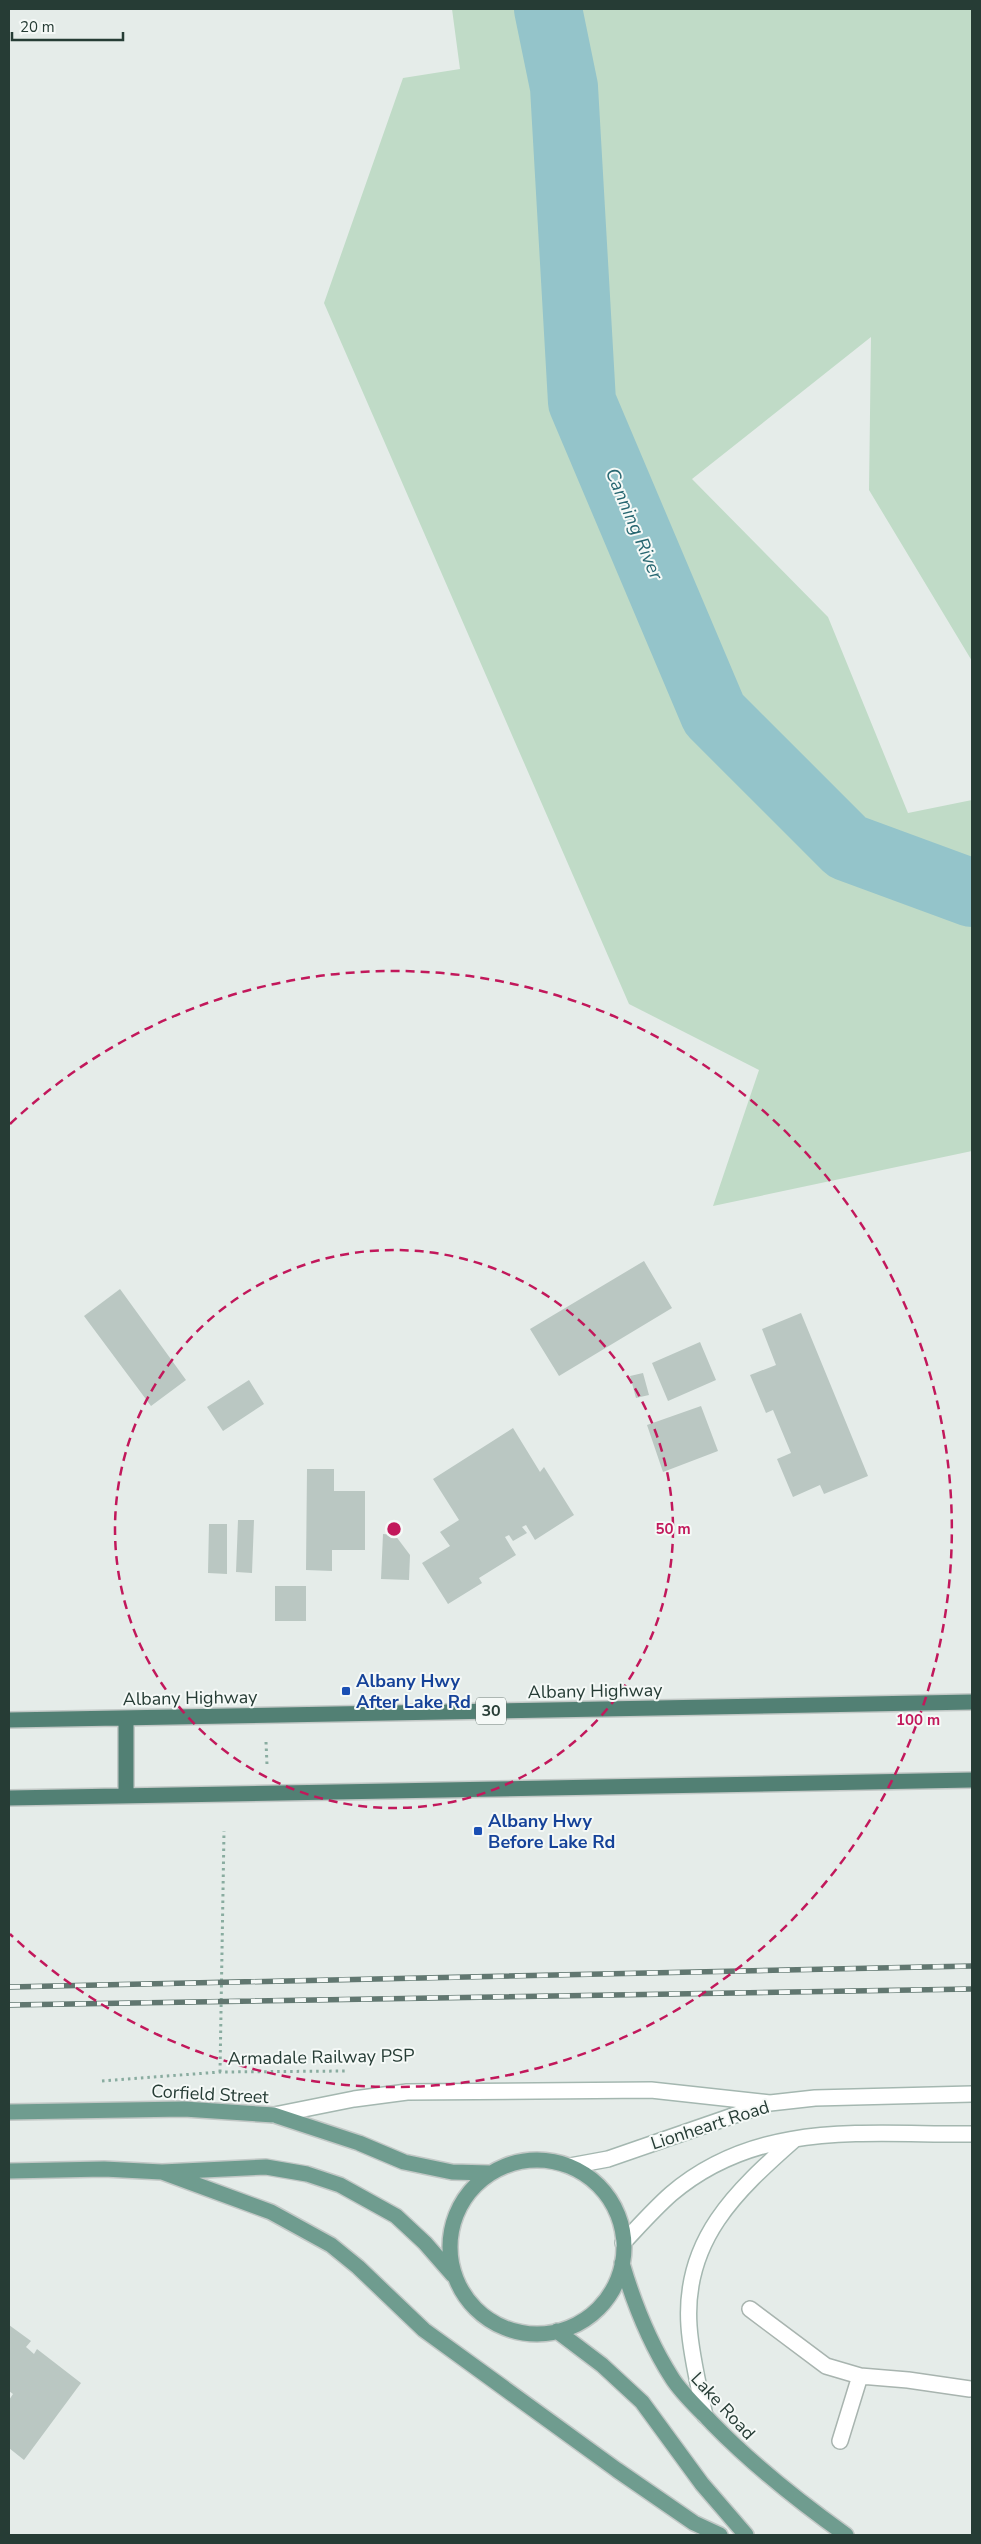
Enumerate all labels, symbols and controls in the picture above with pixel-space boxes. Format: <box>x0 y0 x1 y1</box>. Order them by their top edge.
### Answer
scale bar <box>12 10 124 42</box>
text: 20 m <box>20 17 55 37</box>
water label: Canning River <box>599 464 670 585</box>
text: 50 m <box>655 1519 691 1539</box>
centre of rings <box>385 1520 403 1538</box>
place label: Albany Hwy After Lake Rd <box>356 1669 471 1714</box>
street label: Albany Highway <box>527 1678 663 1704</box>
street label: Albany Highway <box>122 1685 258 1711</box>
marker: Albany Hwy After Lake Rd <box>340 1685 352 1697</box>
road number: 30 <box>476 1698 506 1724</box>
text: 100 m <box>896 1710 940 1730</box>
place label: Albany Hwy Before Lake Rd <box>488 1809 615 1854</box>
marker: Albany Hwy Before Lake Rd <box>472 1825 484 1837</box>
street label: Armadale Railway PSP <box>227 2043 415 2071</box>
street label: Corfield Street <box>151 2079 270 2109</box>
street label: Lionheart Road <box>648 2095 772 2155</box>
street label: Lake Road <box>686 2367 760 2445</box>

